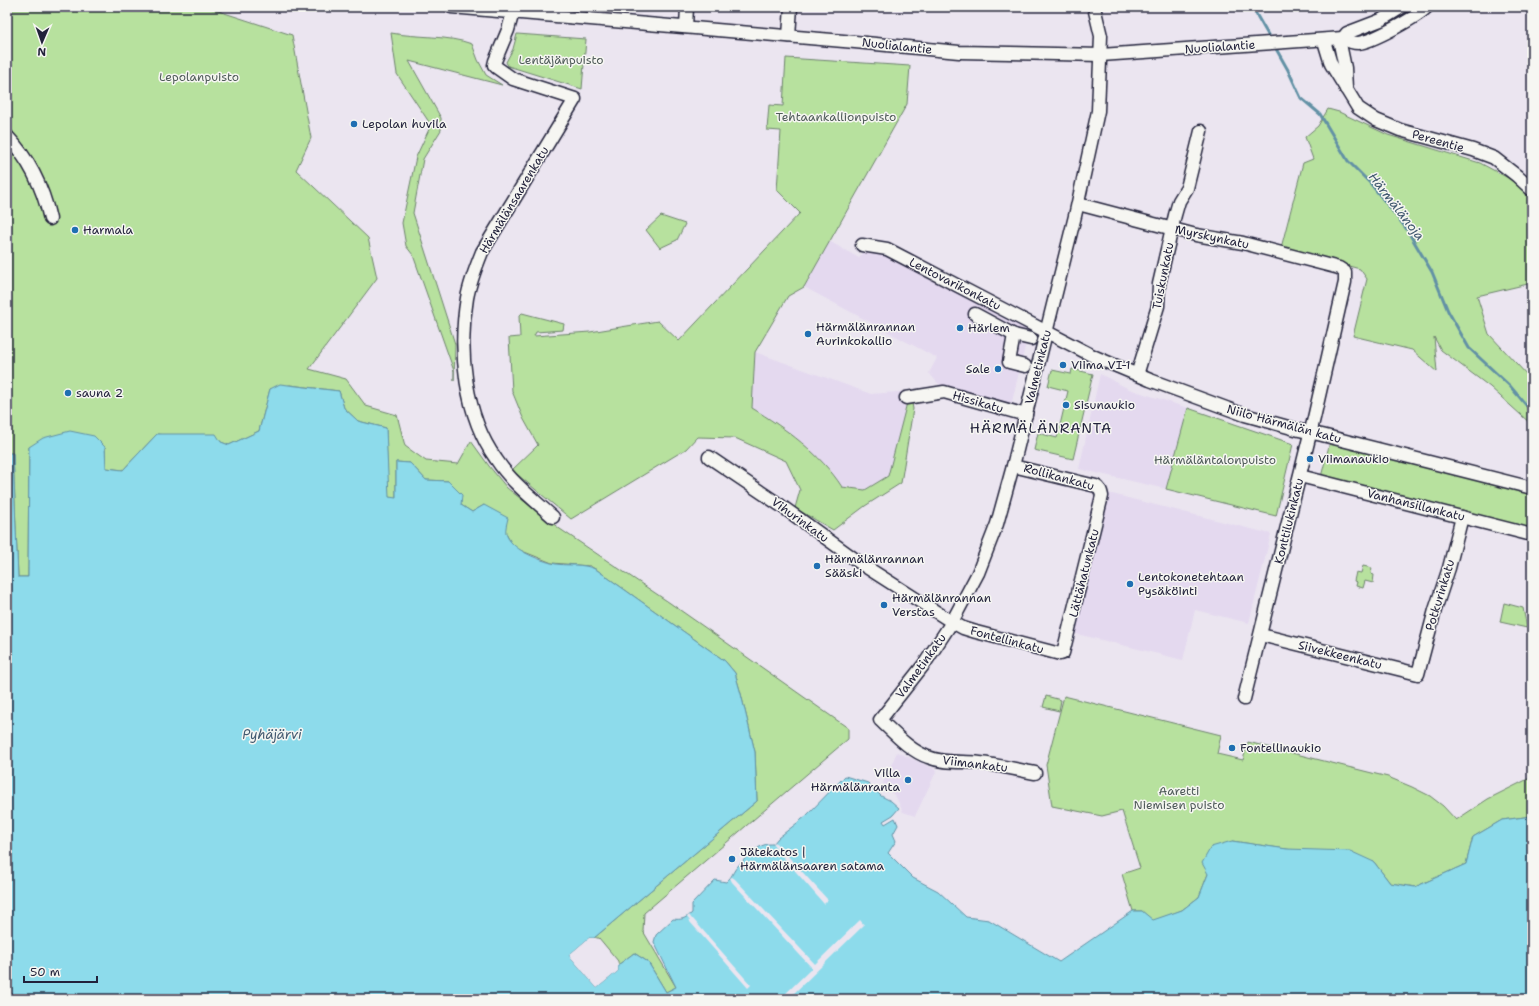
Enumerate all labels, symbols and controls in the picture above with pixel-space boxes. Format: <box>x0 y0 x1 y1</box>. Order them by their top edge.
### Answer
north arrow <box>22 22 62 62</box>
street label: Nuolialantie <box>861 34 933 58</box>
street label: Nuolialantie <box>1184 37 1256 57</box>
text: N <box>37 44 46 59</box>
park label: Lentäjänpuisto <box>518 52 604 68</box>
park label: Lepolanpuisto <box>159 69 239 85</box>
park label: Tehtaankallionpuisto <box>776 109 896 125</box>
place label: Lepolan huvila <box>362 116 447 132</box>
marker: Lepolan huvila <box>349 119 359 129</box>
street label: Pereentie <box>1410 126 1466 156</box>
street label: Härmälänsaarenkatu <box>476 143 552 257</box>
water label: Härmälänoja <box>1365 169 1428 244</box>
street label: Myrskynkatu <box>1173 221 1251 253</box>
place label: Harmala <box>83 222 133 238</box>
marker: Harmala <box>70 225 80 235</box>
street label: Tuiskunkatu <box>1149 241 1177 311</box>
street label: Lentovarikonkatu <box>906 254 1004 314</box>
place label: Härmälänrannan Aurinkokallio <box>816 319 915 349</box>
place label: Härlem <box>968 320 1010 336</box>
marker: Härlem <box>955 323 965 333</box>
street label: Valmetinkatu <box>1021 328 1055 406</box>
marker: Härmälänrannan Aurinkokallio <box>803 329 813 339</box>
place label: Viima VI-1 <box>1071 357 1131 373</box>
marker: Viima VI-1 <box>1058 360 1068 370</box>
place label: Sale <box>966 361 990 377</box>
marker: Sale <box>993 364 1003 374</box>
place label: sauna 2 <box>76 385 123 401</box>
street label: Hissikatu <box>951 387 1005 417</box>
marker: sauna 2 <box>63 388 73 398</box>
place label: Sisunaukio <box>1074 397 1135 413</box>
marker: Sisunaukio <box>1061 400 1071 410</box>
street label: Niilo Härmälän katu <box>1225 401 1343 447</box>
district label: HÄRMÄLÄNRANTA <box>970 419 1112 437</box>
place label: Viimanaukio <box>1318 451 1389 467</box>
park label: Härmäläntalonpuisto <box>1154 452 1276 468</box>
marker: Viimanaukio <box>1305 454 1315 464</box>
street label: Rollikankatu <box>1022 460 1096 494</box>
street label: Konttilukinkatu <box>1271 476 1307 566</box>
street label: Vanhansillankatu <box>1365 485 1467 525</box>
street label: Vihurinkatu <box>768 494 832 546</box>
street label: Lättähatunkatu <box>1065 527 1103 619</box>
place label: Härmälänrannan Sääski <box>825 551 924 581</box>
street label: Potkurinkatu <box>1422 557 1458 633</box>
marker: Härmälänrannan Sääski <box>812 561 822 571</box>
place label: Lentokonetehtaan Pysäköinti <box>1138 569 1244 599</box>
marker: Lentokonetehtaan Pysäköinti <box>1125 579 1135 589</box>
place label: Härmälänrannan Verstas <box>892 590 991 620</box>
marker: Härmälänrannan Verstas <box>879 600 889 610</box>
street label: Fontellinkatu <box>968 622 1046 658</box>
street label: Valmetinkatu <box>892 630 950 702</box>
street label: Siivekkeenkatu <box>1296 637 1384 673</box>
water label: Pyhäjärvi <box>242 726 302 743</box>
place label: Fontellinaukio <box>1240 740 1321 756</box>
marker: Fontellinaukio <box>1227 743 1237 753</box>
street label: Viimankatu <box>941 752 1009 776</box>
place label: Villa Härmälänranta <box>811 765 901 795</box>
marker: Villa Härmälänranta <box>903 775 913 785</box>
park label: Aaretti Niemisen puisto <box>1134 783 1224 813</box>
place label: Jätekatos | Härmälänsaaren satama <box>740 844 885 874</box>
marker: Jätekatos | Härmälänsaaren satama <box>727 854 737 864</box>
scale bar <box>24 958 97 984</box>
text: 50 m <box>30 964 60 980</box>

